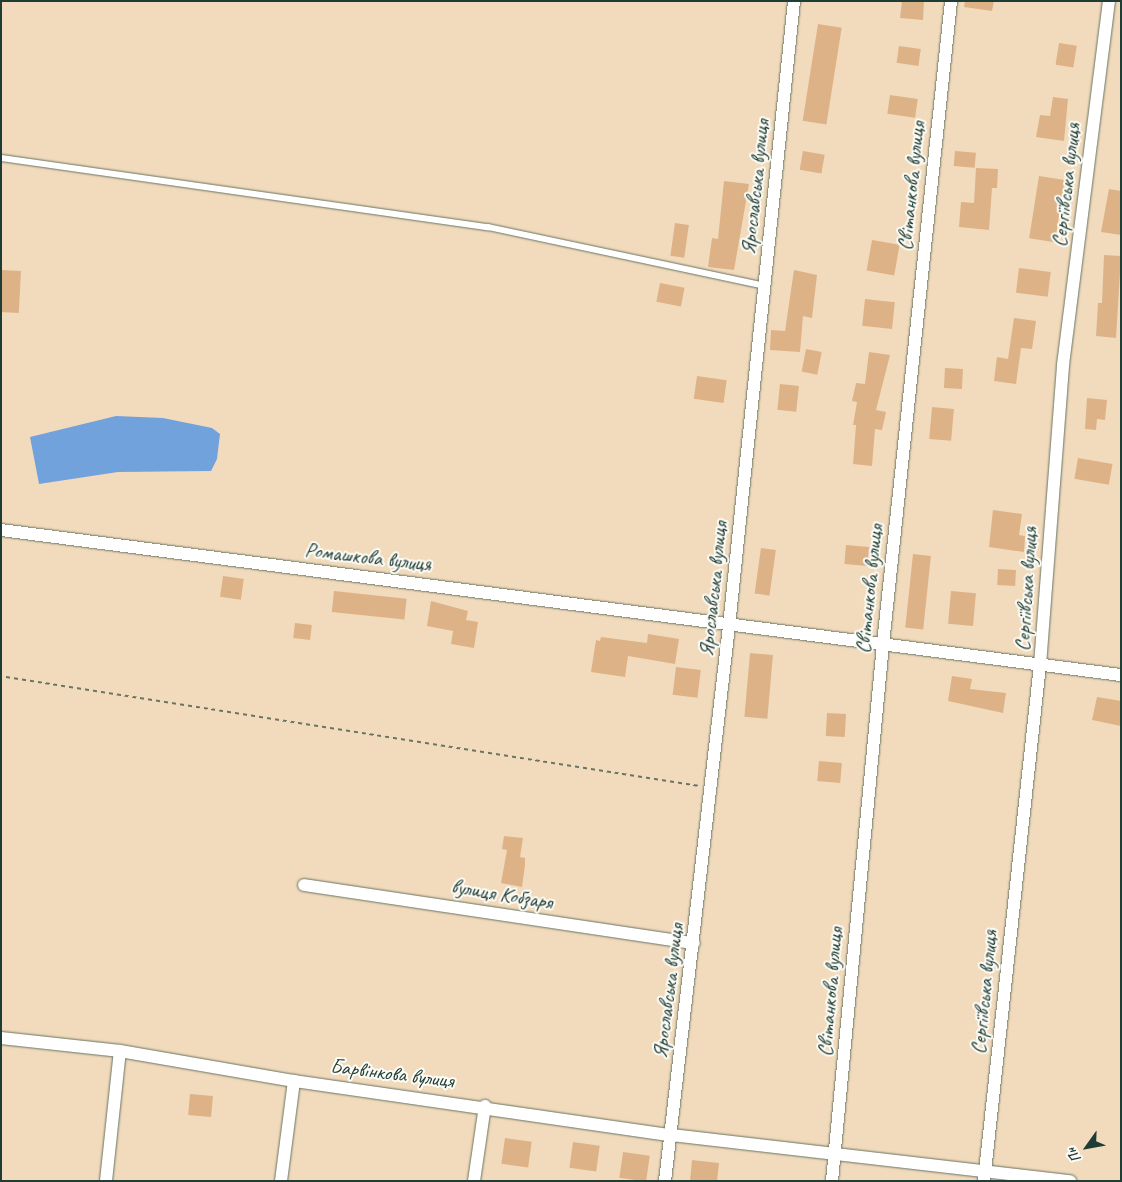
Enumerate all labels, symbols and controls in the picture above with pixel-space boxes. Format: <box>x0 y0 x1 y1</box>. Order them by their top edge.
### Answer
street label: Ярославська вулиця <box>735 118 775 256</box>
street label: Світанкова вулиця <box>892 121 930 251</box>
street label: Сергіївська вулиця <box>1046 121 1086 249</box>
street label: Ярославська вулиця <box>693 520 733 658</box>
street label: Світанкова вулиця <box>850 524 888 654</box>
street label: Сергіївська вулиця <box>1009 526 1043 652</box>
street label: Ромашкова вулиця <box>303 537 433 577</box>
street label: вулиця Кобзаря <box>450 874 554 914</box>
street label: Ярославська вулиця <box>647 922 689 1060</box>
street label: Світанкова вулиця <box>812 927 848 1057</box>
street label: Сергіївська вулиця <box>965 928 1003 1056</box>
street label: Барвінкова вулиця <box>328 1053 456 1093</box>
north arrow <box>1062 1122 1112 1172</box>
text: Пн <box>1063 1144 1085 1166</box>

